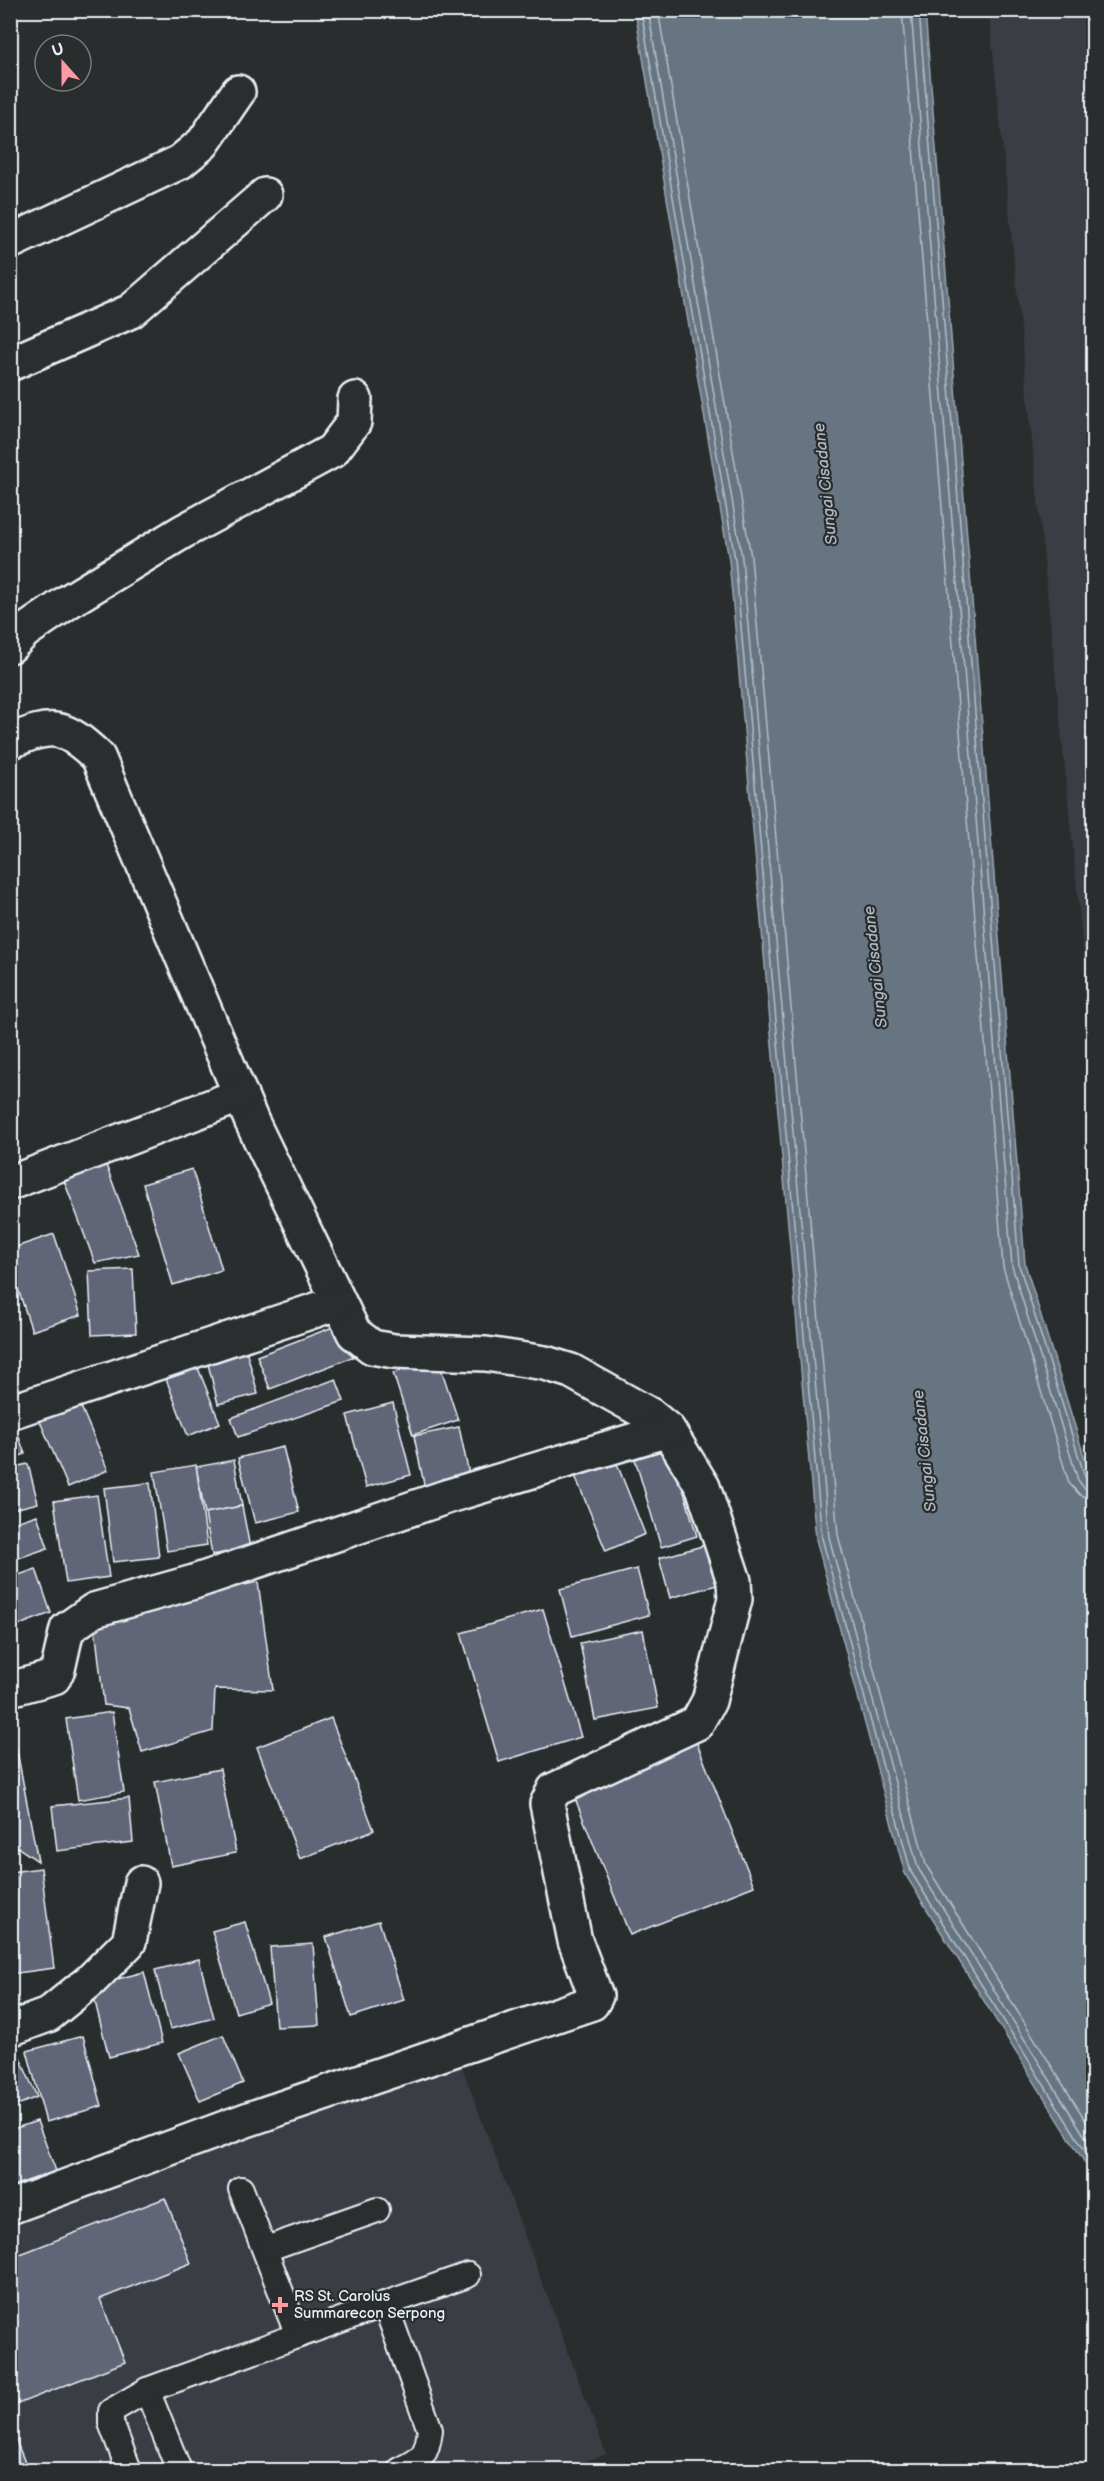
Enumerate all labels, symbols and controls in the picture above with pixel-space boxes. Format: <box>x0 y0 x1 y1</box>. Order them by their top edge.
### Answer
north arrow <box>33 33 93 93</box>
text: U <box>49 39 67 61</box>
water label: Sungai Cisadane <box>810 422 842 546</box>
water label: Sungai Cisadane <box>860 905 892 1029</box>
water label: Sungai Cisadane <box>909 1389 941 1513</box>
place label: RS St. Carolus Summarecon Serpong <box>294 2287 445 2323</box>
marker: RS St. Carolus Summarecon Serpong <box>271 2296 289 2314</box>

